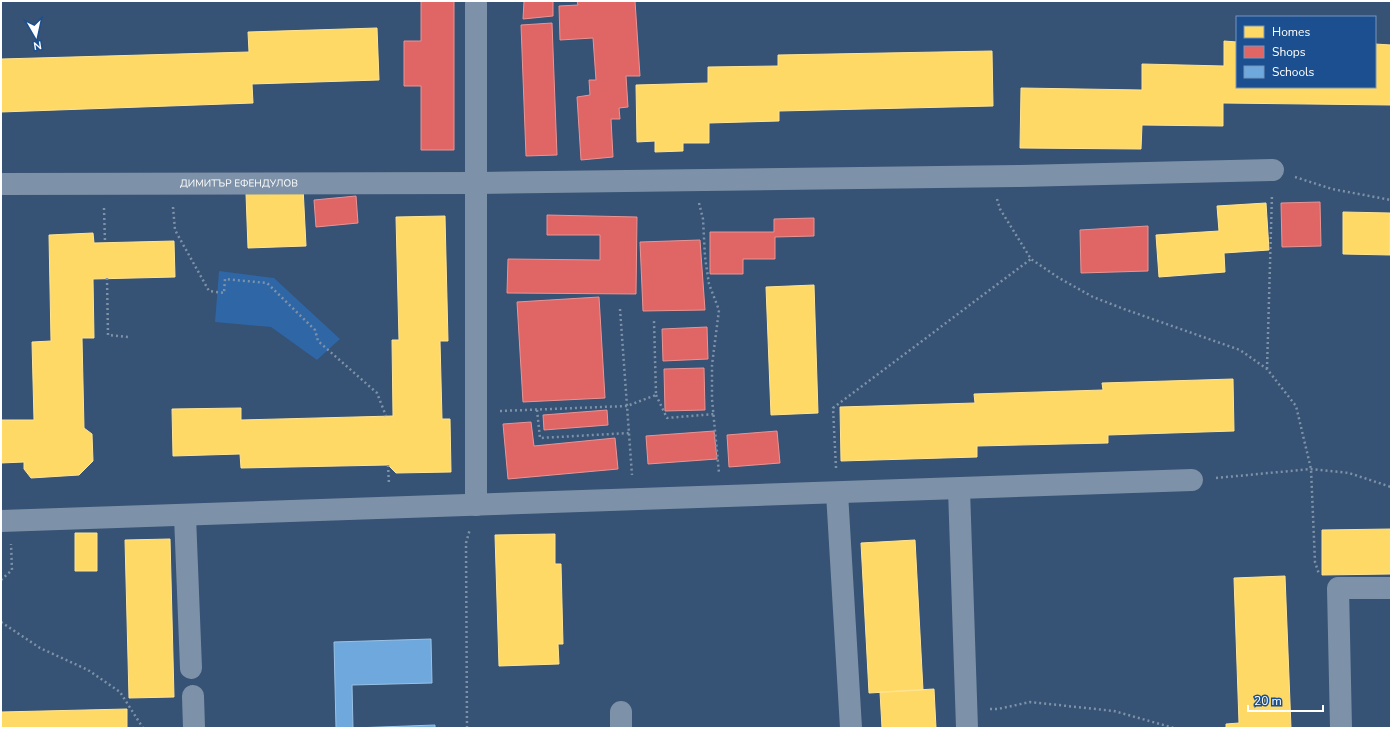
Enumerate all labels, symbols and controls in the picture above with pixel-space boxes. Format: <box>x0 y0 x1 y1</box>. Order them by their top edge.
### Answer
north arrow <box>16 16 56 56</box>
legend <box>1236 16 1376 88</box>
text: Homes <box>1272 24 1310 40</box>
text: N <box>32 37 43 53</box>
text: Shops <box>1272 44 1306 60</box>
text: Schools <box>1272 64 1315 80</box>
street label: ДИМИТЪР ЕФЕНДУЛОВ <box>180 176 298 191</box>
scale bar <box>1248 687 1323 713</box>
text: 20 m <box>1254 693 1282 709</box>

